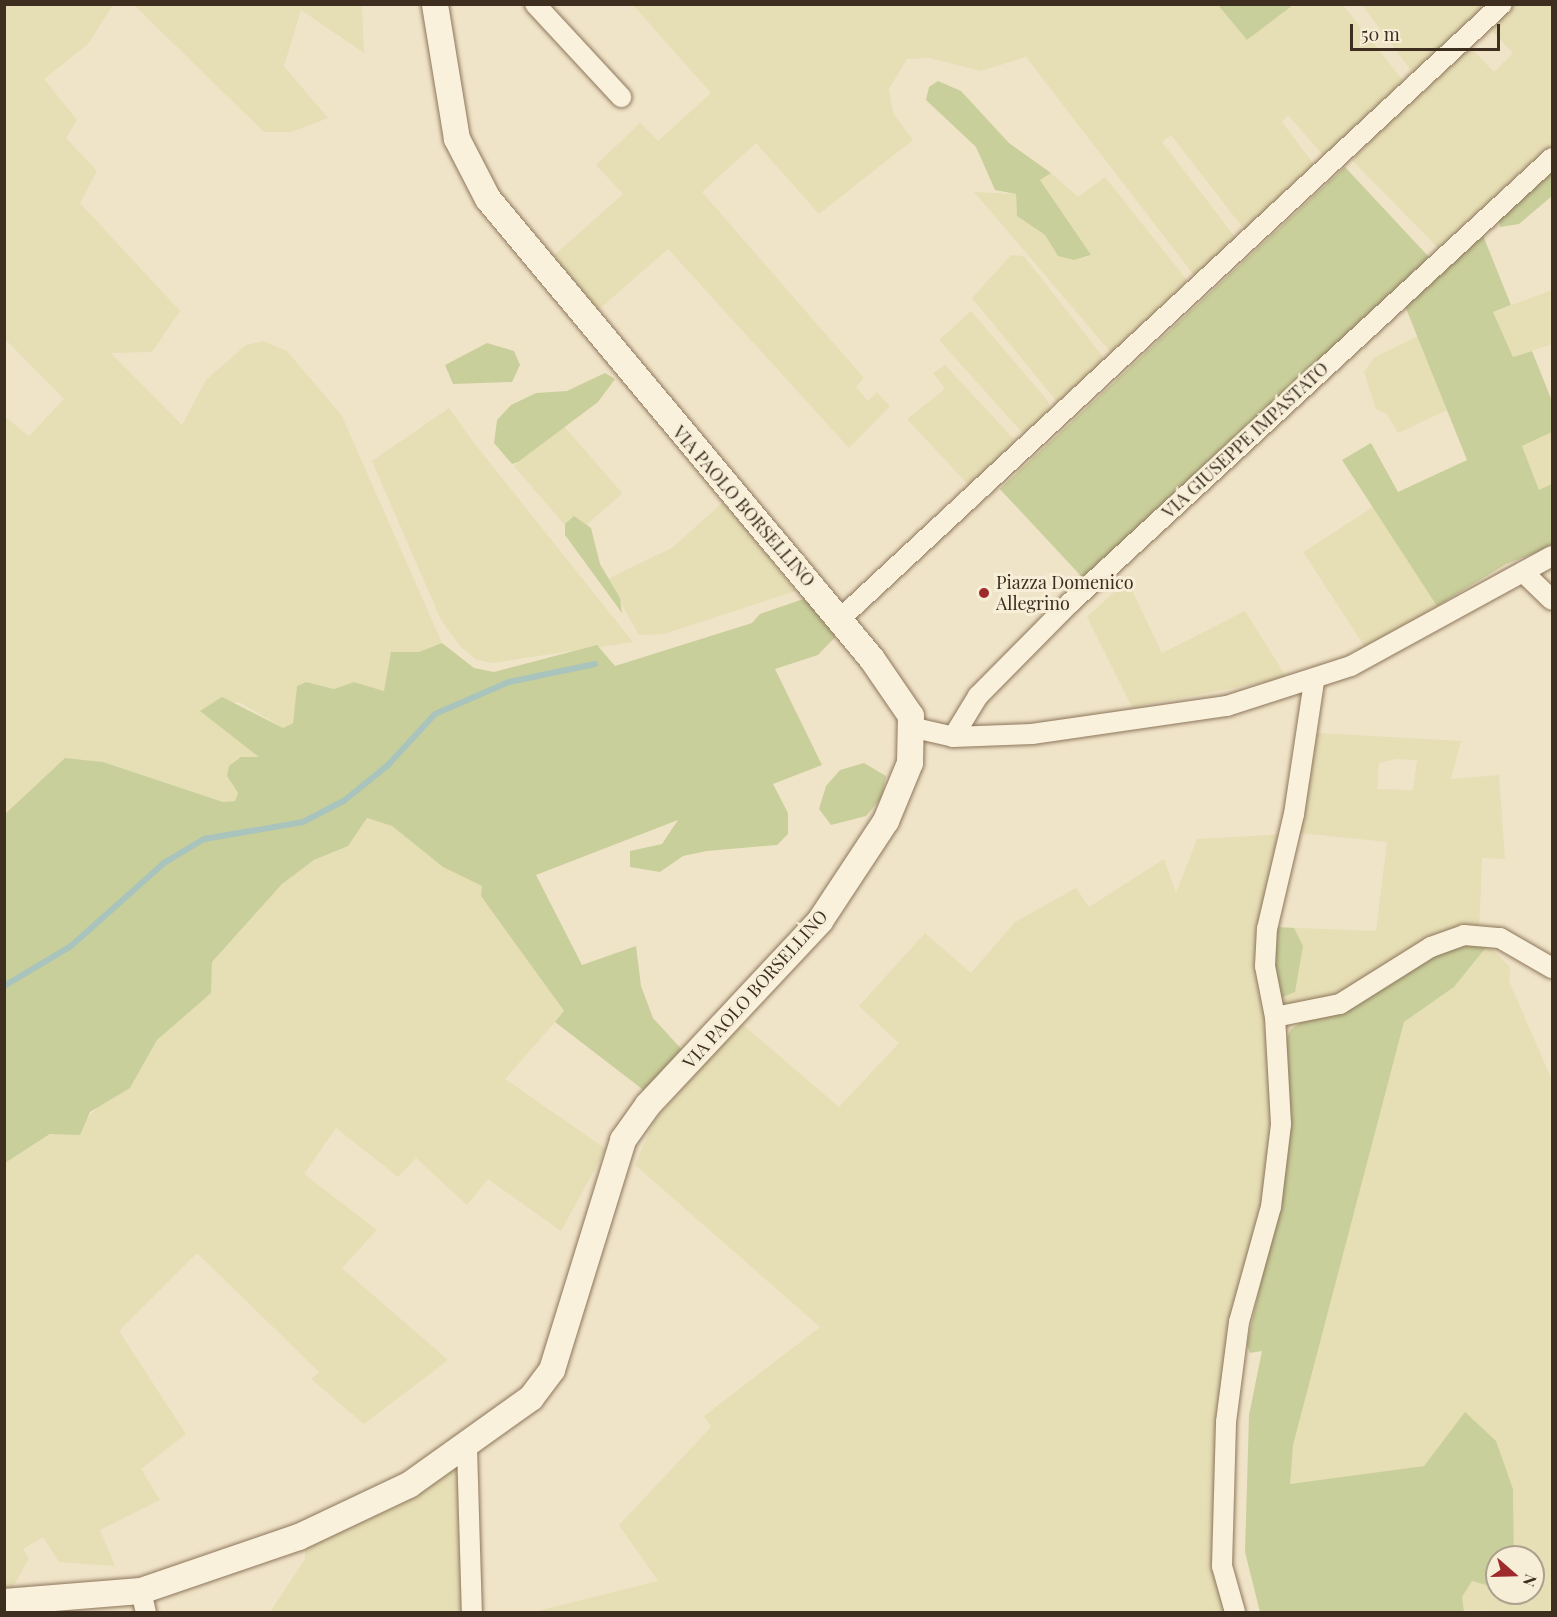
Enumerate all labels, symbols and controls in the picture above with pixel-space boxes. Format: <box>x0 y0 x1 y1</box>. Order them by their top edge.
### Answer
scale bar <box>1353 12 1503 50</box>
text: 50 m <box>1361 22 1400 46</box>
street label: VIA GIUSEPPE IMPASTATO <box>1157 357 1333 523</box>
street label: VIA PAOLO BORSELLINO <box>668 421 820 591</box>
place label: Piazza Domenico Allegrino <box>996 572 1134 614</box>
marker: Piazza Domenico Allegrino <box>977 586 991 600</box>
street label: VIA PAOLO BORSELLINO <box>678 905 832 1073</box>
north arrow <box>1485 1545 1545 1605</box>
text: N <box>1519 1572 1542 1590</box>

